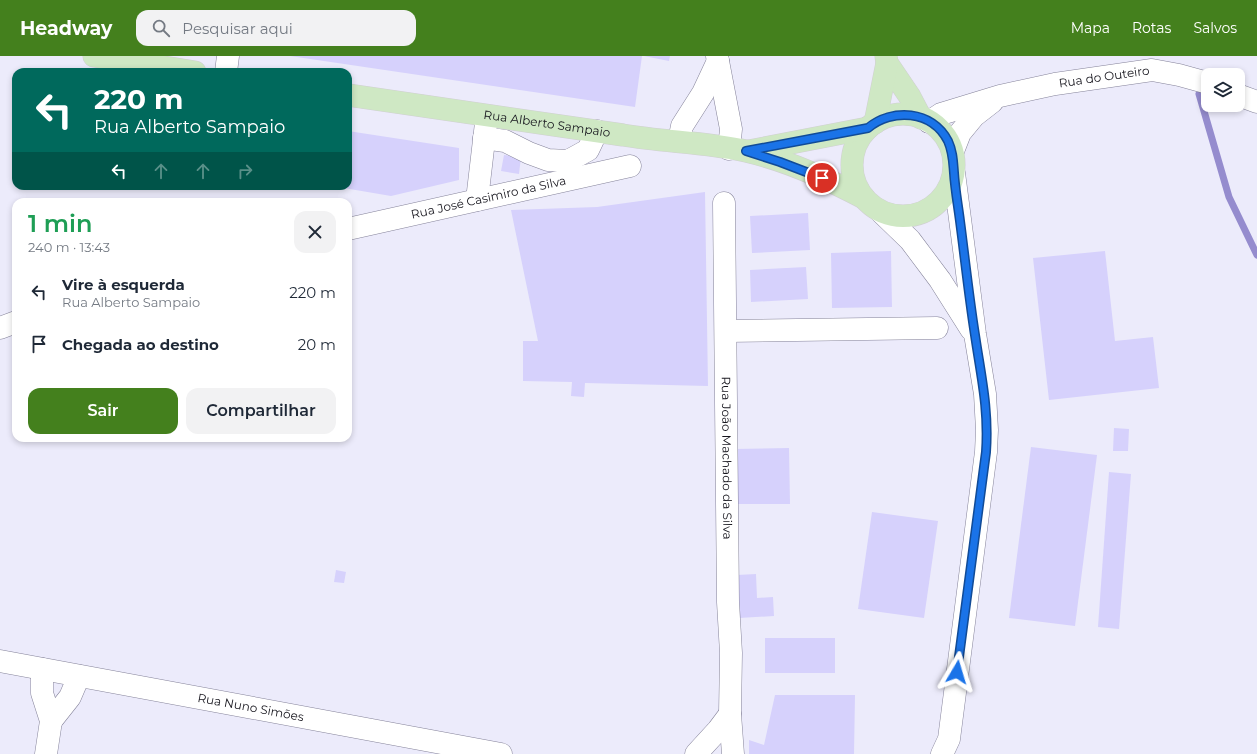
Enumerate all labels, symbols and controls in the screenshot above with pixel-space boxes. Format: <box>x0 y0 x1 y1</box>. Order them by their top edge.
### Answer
search box <box>136 10 416 46</box>
text: Headway <box>20 17 112 40</box>
icon: search <box>150 17 172 39</box>
text: Pesquisar aqui <box>182 19 293 38</box>
text: Mapa <box>1071 19 1110 37</box>
text: Rotas <box>1132 19 1171 37</box>
text: Salvos <box>1193 19 1237 37</box>
street label: Rua do Outeiro <box>1058 62 1150 90</box>
map controls <box>1201 68 1245 112</box>
button: layers <box>1201 68 1245 112</box>
text: 220 m <box>94 82 183 116</box>
icon: left <box>28 84 80 136</box>
street label: Rua Alberto Sampaio <box>483 107 611 140</box>
text: Rua Alberto Sampaio <box>94 116 285 138</box>
icon: left <box>108 160 130 182</box>
icon: ahead <box>150 160 172 182</box>
icon: ahead <box>192 160 214 182</box>
icon: right <box>234 160 256 182</box>
pin <box>805 161 839 195</box>
icon: arrive <box>811 167 833 189</box>
street label: Rua José Casimiro da Silva <box>410 173 567 222</box>
text: 1 min <box>28 209 92 238</box>
button: close <box>294 211 336 253</box>
text: 240 m · 13:43 <box>28 239 110 255</box>
text: Vire à esquerda <box>62 275 185 294</box>
icon: left <box>28 281 50 303</box>
text: 220 m <box>289 283 336 302</box>
text: Rua Alberto Sampaio <box>62 294 200 310</box>
icon: arrive <box>28 333 50 355</box>
text: Chegada ao destino <box>62 335 219 354</box>
text: 20 m <box>298 335 336 354</box>
street label: Rua João Machado da Silva <box>719 376 735 540</box>
button: Sair <box>28 388 178 434</box>
button: Compartilhar <box>186 388 336 434</box>
position arrow <box>936 651 978 693</box>
street label: Rua Nuno Simões <box>197 690 305 724</box>

